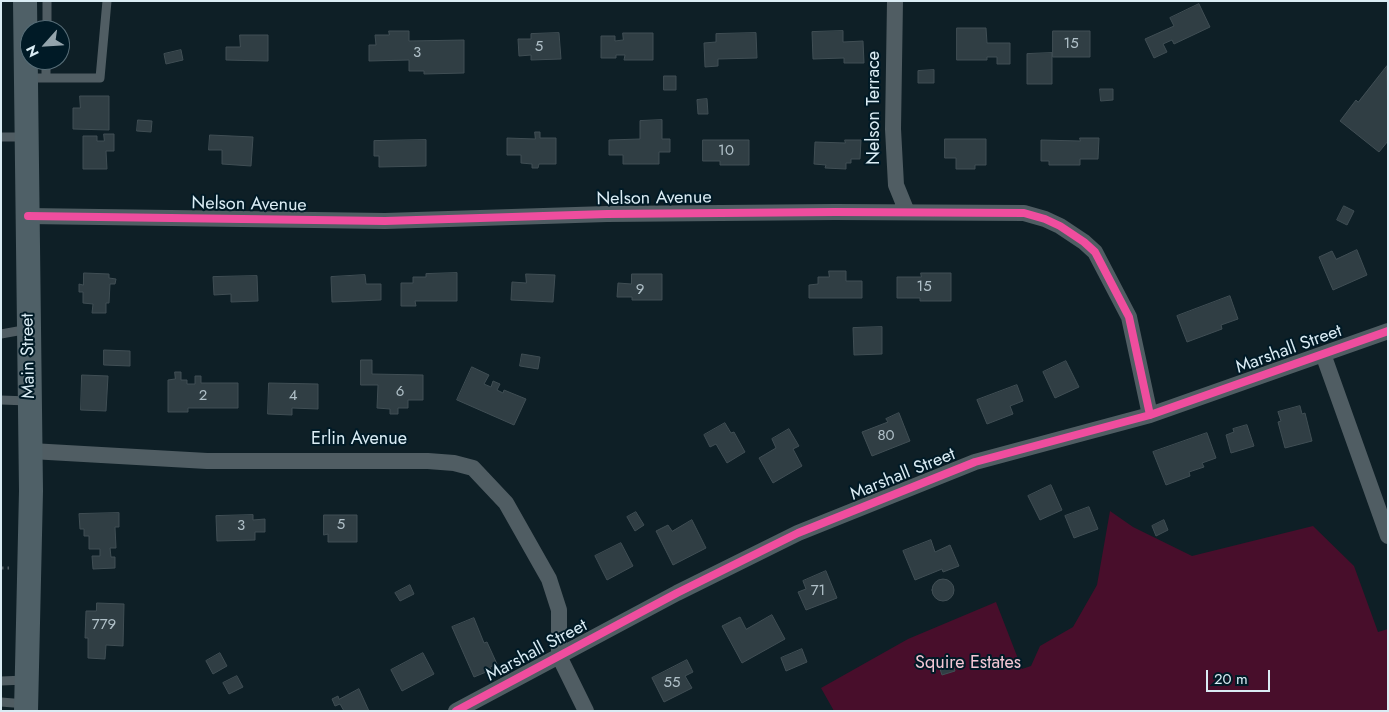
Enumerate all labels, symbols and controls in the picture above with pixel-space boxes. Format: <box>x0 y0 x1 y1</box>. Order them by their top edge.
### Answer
north arrow <box>20 20 70 70</box>
house number: 15 <box>1063 35 1079 53</box>
house number: 5 <box>535 38 543 56</box>
text: N <box>21 42 44 61</box>
house number: 3 <box>413 44 421 62</box>
street label: Nelson Terrace <box>864 51 886 165</box>
house number: 10 <box>718 142 734 160</box>
street label: Nelson Avenue <box>596 187 712 211</box>
street label: Nelson Avenue <box>191 193 307 217</box>
house number: 15 <box>916 278 932 296</box>
house number: 9 <box>636 281 644 299</box>
street label: Main Street <box>17 313 41 399</box>
street label: Marshall Street <box>1233 321 1345 379</box>
house number: 6 <box>396 383 404 401</box>
house number: 2 <box>199 387 207 405</box>
house number: 4 <box>289 387 297 405</box>
house number: 80 <box>877 427 895 445</box>
street label: Erlin Avenue <box>311 429 407 451</box>
street label: Marshall Street <box>847 444 959 506</box>
house number: 5 <box>337 516 345 534</box>
house number: 3 <box>237 517 245 535</box>
house number: 71 <box>811 582 825 600</box>
street label: Marshall Street <box>483 615 591 687</box>
house number: 779 <box>92 616 116 634</box>
park label: Squire Estates <box>915 653 1021 675</box>
scale bar <box>1209 660 1273 692</box>
text: 20 m <box>1214 668 1248 690</box>
house number: 55 <box>664 674 680 692</box>

